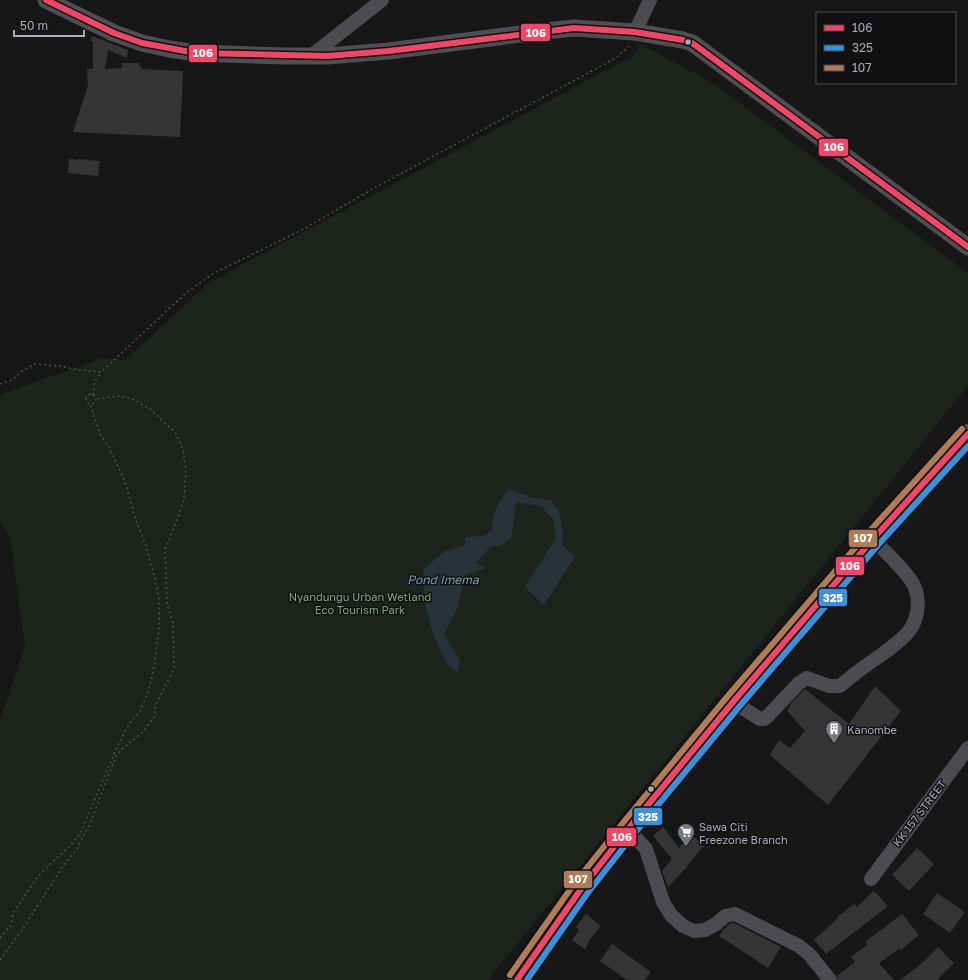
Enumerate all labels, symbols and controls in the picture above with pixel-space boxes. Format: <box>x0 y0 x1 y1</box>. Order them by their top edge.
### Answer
scale bar <box>14 12 84 38</box>
legend <box>816 12 956 84</box>
text: 50 m <box>20 18 48 33</box>
text: 106 <box>852 20 873 35</box>
line badge: 106 <box>520 23 551 42</box>
text: 106 <box>526 26 546 39</box>
unlabelled marker <box>683 37 693 47</box>
text: 325 <box>852 40 873 55</box>
line badge: 106 <box>188 44 218 63</box>
text: 106 <box>193 46 213 59</box>
text: 107 <box>852 60 872 75</box>
line badge: 106 <box>818 138 849 157</box>
text: 106 <box>824 140 844 153</box>
line badge: 107 <box>848 529 878 548</box>
text: 107 <box>854 531 872 544</box>
line badge: 106 <box>835 556 865 576</box>
text: 106 <box>840 559 860 572</box>
water label: Pond Imema <box>407 572 480 587</box>
line badge: 325 <box>818 588 848 607</box>
park label: Nyandungu Urban Wetland Eco Tourism Park <box>289 590 431 616</box>
text: 325 <box>823 591 843 604</box>
building icon: Kanombe <box>824 719 844 744</box>
place label: Kanombe <box>847 723 897 736</box>
street label: KK 157 STREET <box>890 777 948 849</box>
unlabelled marker <box>646 784 656 794</box>
line badge: 325 <box>633 807 663 826</box>
text: 325 <box>638 810 658 823</box>
place label: Sawa Citi Freezone Branch <box>699 820 788 846</box>
supermarket icon: Sawa Citi Freezone Branch <box>676 822 696 847</box>
line badge: 106 <box>606 827 637 847</box>
text: 106 <box>612 830 632 843</box>
line badge: 107 <box>563 870 593 889</box>
text: 107 <box>569 872 587 885</box>

